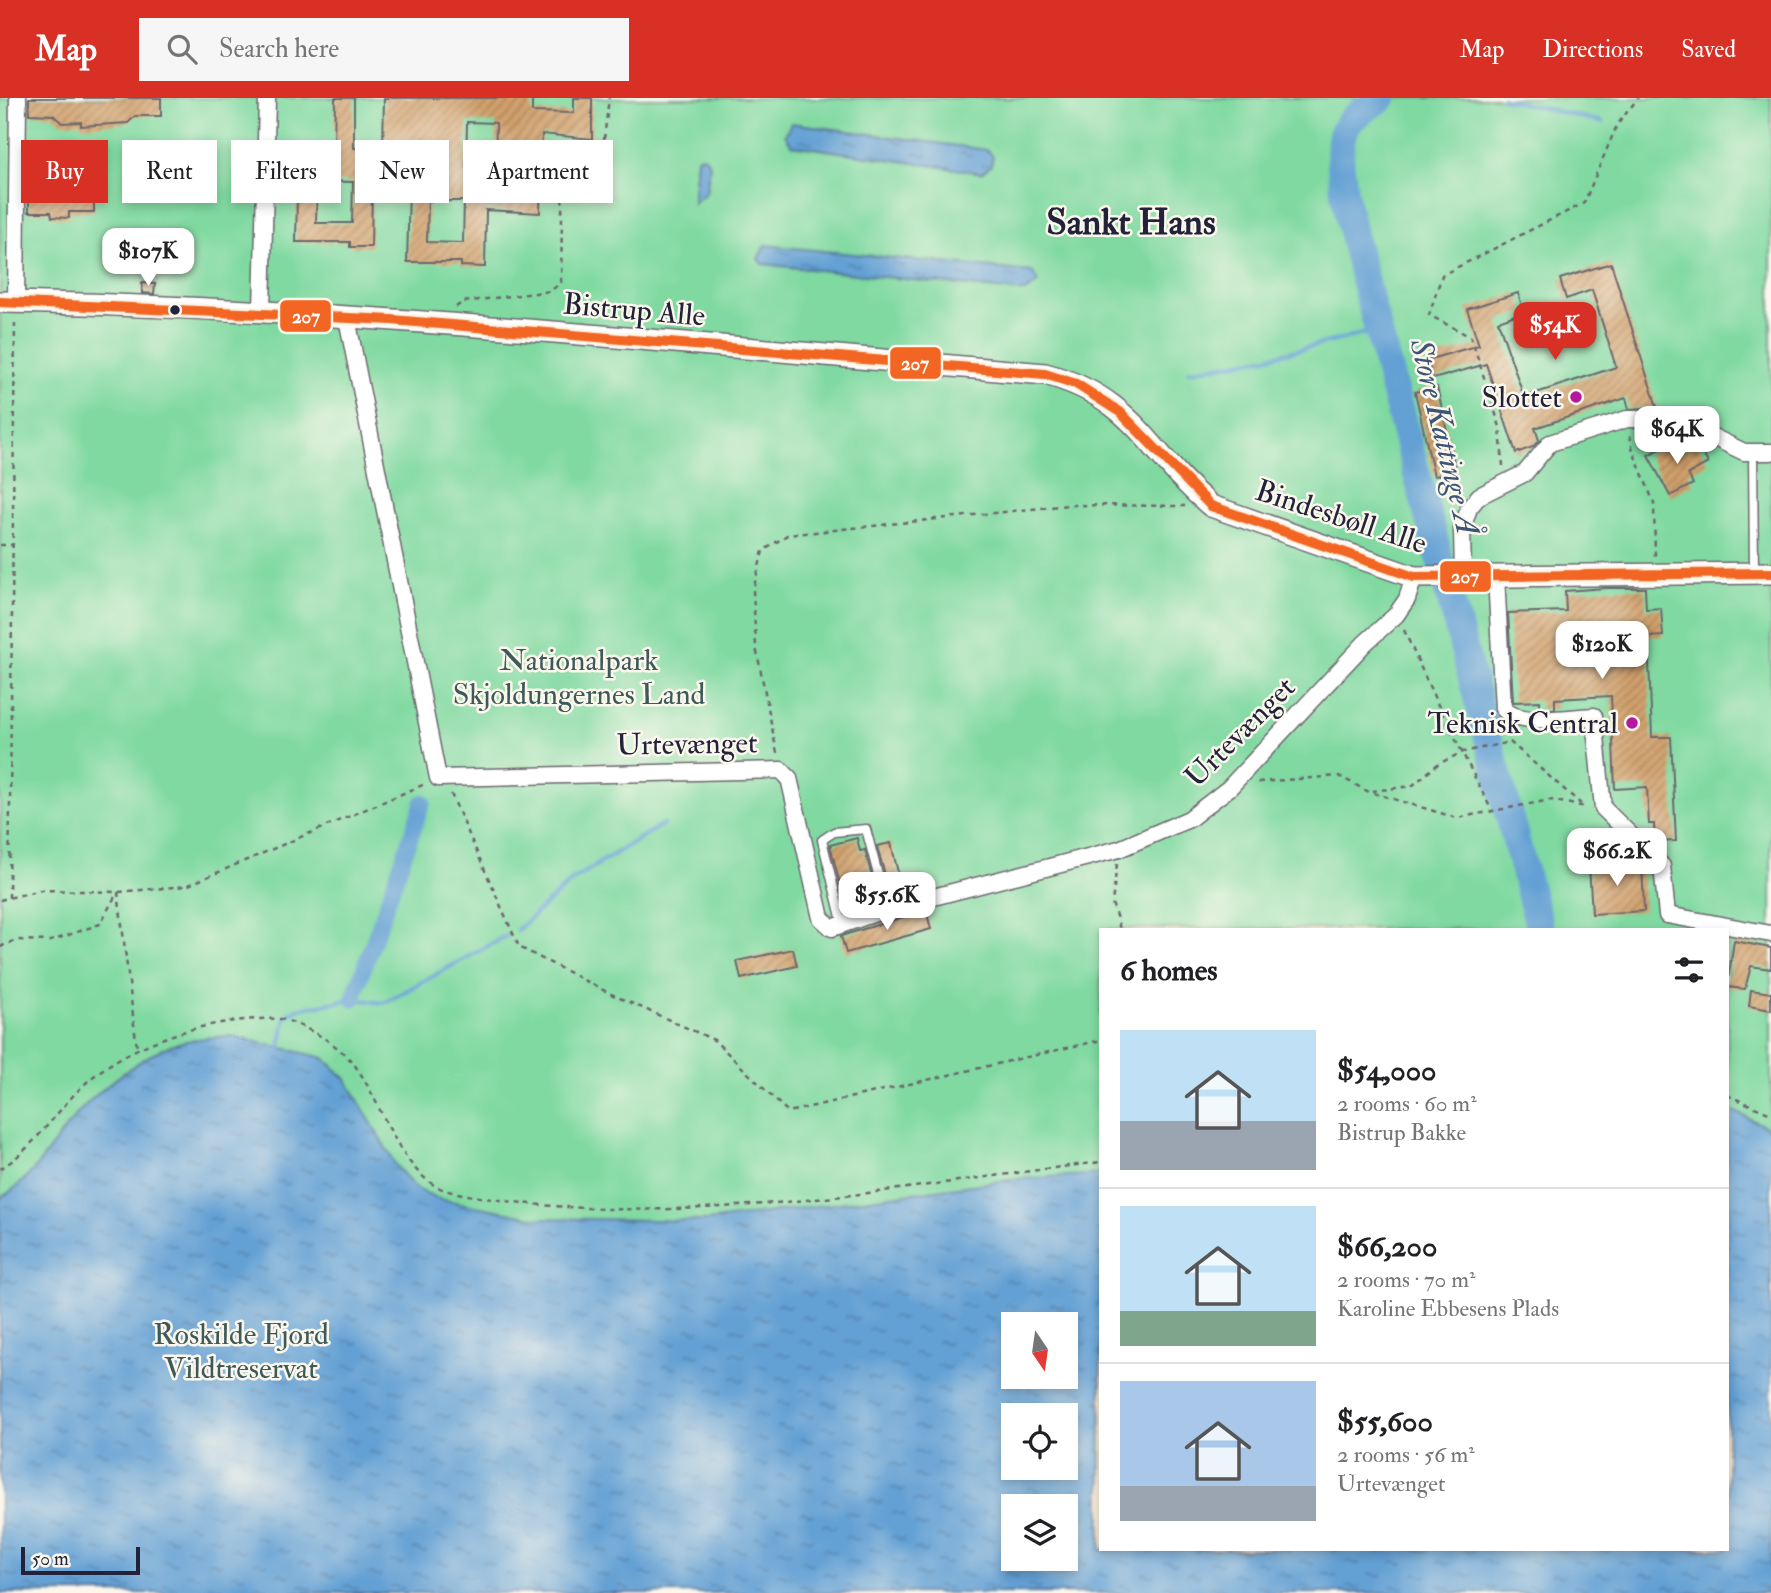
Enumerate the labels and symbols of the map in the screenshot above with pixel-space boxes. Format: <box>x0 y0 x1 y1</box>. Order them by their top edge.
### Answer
district label: Sankt Hans <box>1046 199 1216 246</box>
pin: $107K <box>99 228 197 288</box>
street label: Bistrup Alle <box>561 285 707 335</box>
line badge: 207 <box>279 299 332 333</box>
pin: $54K <box>1514 302 1596 362</box>
unlabelled marker <box>168 303 182 317</box>
text: 207 <box>292 305 320 329</box>
water label: Store Kattinge Å <box>1400 334 1488 542</box>
line badge: 207 <box>889 346 942 380</box>
text: 207 <box>901 352 929 376</box>
place label: Slottet <box>1482 379 1562 416</box>
marker: Slottet <box>1568 389 1584 405</box>
pin: $64K <box>1636 406 1718 466</box>
street label: Bindesbøll Alle <box>1251 472 1431 562</box>
line badge: 207 <box>1439 560 1492 593</box>
text: 207 <box>1451 565 1479 589</box>
pin: $120K <box>1553 622 1651 681</box>
park label: Nationalpark Skjoldungernes Land <box>453 642 706 713</box>
street label: Urtevænget <box>1177 669 1303 795</box>
place label: Teknisk Central <box>1428 705 1618 742</box>
marker: Teknisk Central <box>1624 715 1640 731</box>
street label: Urtevænget <box>616 724 758 764</box>
pin: $66.2K <box>1560 828 1674 888</box>
pin: $55.6K <box>830 872 944 932</box>
north arrow <box>1001 1312 1078 1390</box>
park label: Roskilde Fjord Vildtreservat <box>153 1316 329 1387</box>
scale bar <box>21 1544 140 1576</box>

